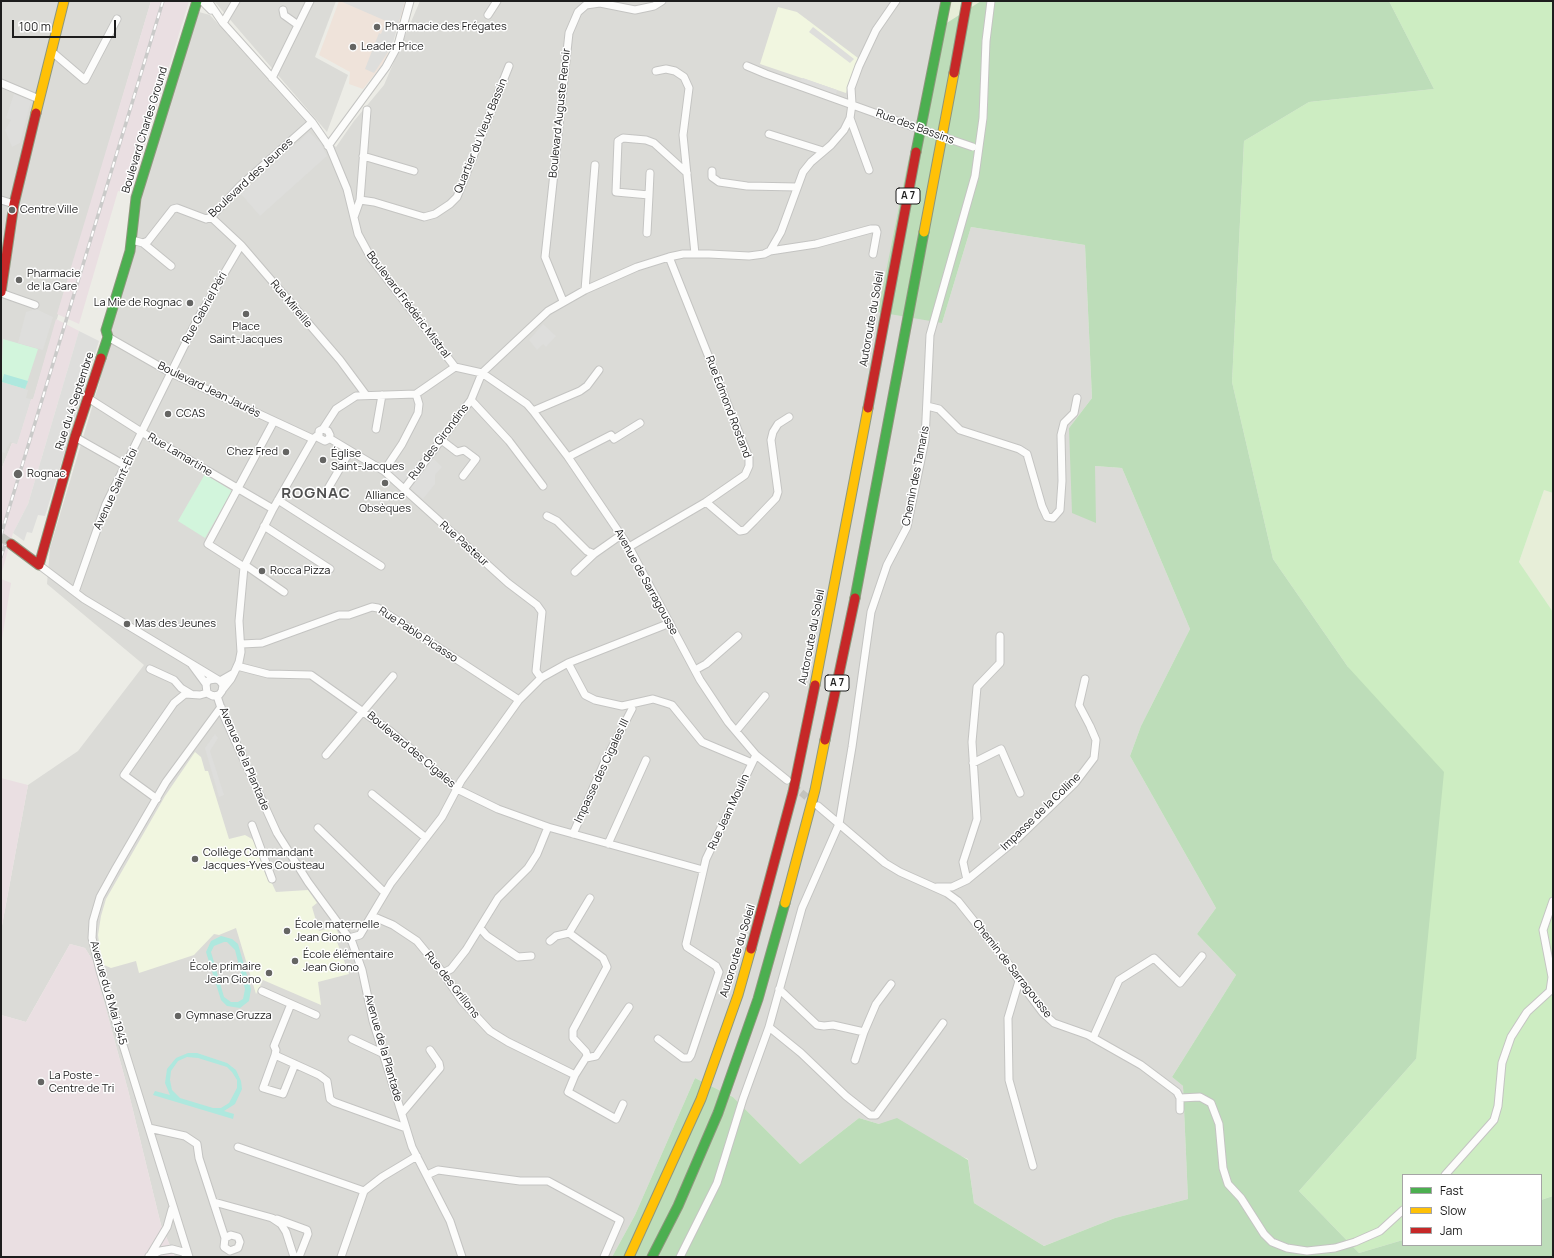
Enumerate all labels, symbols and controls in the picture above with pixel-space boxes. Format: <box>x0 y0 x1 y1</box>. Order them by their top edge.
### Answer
scale bar <box>14 12 118 38</box>
text: 100 m <box>19 18 51 35</box>
place label: Pharmacie des Frégates <box>385 20 507 34</box>
marker: Pharmacie des Frégates <box>372 22 382 32</box>
place label: Leader Price <box>361 40 424 54</box>
marker: Leader Price <box>348 42 358 52</box>
street label: Boulevard Auguste Renoir <box>547 47 573 179</box>
street label: Boulevard Charles Ground <box>119 65 171 195</box>
street label: Quartier du Vieux Bassin <box>452 77 510 195</box>
street label: Rue des Bassins <box>874 107 956 147</box>
street label: Boulevard des Jeunes <box>206 136 296 220</box>
road number: A 7 <box>896 188 920 204</box>
place label: Centre Ville <box>20 203 78 217</box>
marker: Centre Ville <box>7 205 17 215</box>
street label: Boulevard Frédéric Mistral <box>363 249 453 361</box>
place label: Pharmacie de la Gare <box>27 267 81 293</box>
street label: Rue Gabriel Péri <box>180 270 230 346</box>
street label: Autoroute du Soleil <box>857 270 887 368</box>
marker: Pharmacie de la Gare <box>14 275 24 285</box>
street label: Rue Mireille <box>267 277 315 331</box>
place label: La Mie de Rognac <box>94 296 182 310</box>
marker: La Mie de Rognac <box>185 298 195 308</box>
marker: Place Saint-Jacques <box>241 309 251 319</box>
place label: Place Saint-Jacques <box>209 320 283 346</box>
street label: Rue du 4 Septembre <box>53 350 97 452</box>
street label: Rue Edmond Rostand <box>702 354 754 460</box>
street label: Boulevard Jean Jaurès <box>155 359 263 421</box>
street label: Rue des Girondins <box>406 401 472 483</box>
place label: CCAS <box>176 407 205 421</box>
marker: CCAS <box>163 409 173 419</box>
street label: Chemin des Tamaris <box>900 425 932 527</box>
street label: Rue Lamartine <box>145 431 215 479</box>
place label: Chez Fred <box>227 445 278 459</box>
street label: Avenue Saint-Éloi <box>91 446 141 532</box>
marker: Chez Fred <box>281 447 291 457</box>
place label: Église Saint-Jacques <box>331 447 404 473</box>
marker: Église Saint-Jacques <box>318 455 328 465</box>
place label: Rognac <box>27 467 66 481</box>
marker: Rognac <box>12 468 24 480</box>
marker: Alliance Obsèques <box>380 478 390 488</box>
district label: ROGNAC <box>281 485 351 503</box>
place label: Alliance Obsèques <box>359 489 411 515</box>
street label: Rue Pasteur <box>437 519 491 569</box>
street label: Avenue de Sarragousse <box>611 527 681 637</box>
place label: Rocca Pizza <box>270 564 330 578</box>
marker: Rocca Pizza <box>257 566 267 576</box>
street label: Autoroute du Soleil <box>796 588 828 686</box>
street label: Rue Pablo Picasso <box>376 604 460 666</box>
place label: Mas des Jeunes <box>135 617 216 631</box>
marker: Mas des Jeunes <box>122 619 132 629</box>
road number: A 7 <box>825 675 849 691</box>
street label: Avenue de la Plantade <box>216 705 272 813</box>
street label: Boulevard des Cigales <box>364 709 458 791</box>
street label: Impasse des Cigales III <box>572 717 632 825</box>
street label: Impasse de la Colline <box>998 771 1084 853</box>
street label: Rue Jean Moulin <box>706 772 752 852</box>
place label: Collège Commandant Jacques-Yves Cousteau <box>203 846 325 872</box>
marker: Collège Commandant Jacques-Yves Cousteau <box>190 854 200 864</box>
street label: Autoroute du Soleil <box>718 903 758 999</box>
street label: Chemin de Sarragousse <box>970 917 1054 1021</box>
place label: École maternelle Jean Giono <box>295 918 379 944</box>
marker: École maternelle Jean Giono <box>282 926 292 936</box>
street label: Avenue du 8 Mai 1945 <box>87 939 129 1047</box>
place label: École élémentaire Jean Giono <box>303 948 394 974</box>
street label: Rue des Grillons <box>422 949 482 1021</box>
marker: École élémentaire Jean Giono <box>290 956 300 966</box>
place label: École primaire Jean Giono <box>190 960 261 986</box>
marker: École primaire Jean Giono <box>264 968 274 978</box>
street label: Avenue de la Plantade <box>361 993 405 1103</box>
place label: Gymnase Gruzza <box>186 1009 272 1023</box>
marker: Gymnase Gruzza <box>173 1011 183 1021</box>
place label: La Poste - Centre de Tri <box>49 1069 114 1095</box>
marker: La Poste - Centre de Tri <box>36 1077 46 1087</box>
legend <box>1402 1174 1542 1246</box>
text: Fast <box>1440 1182 1464 1199</box>
text: Slow <box>1440 1202 1466 1219</box>
text: Jam <box>1440 1222 1462 1239</box>

